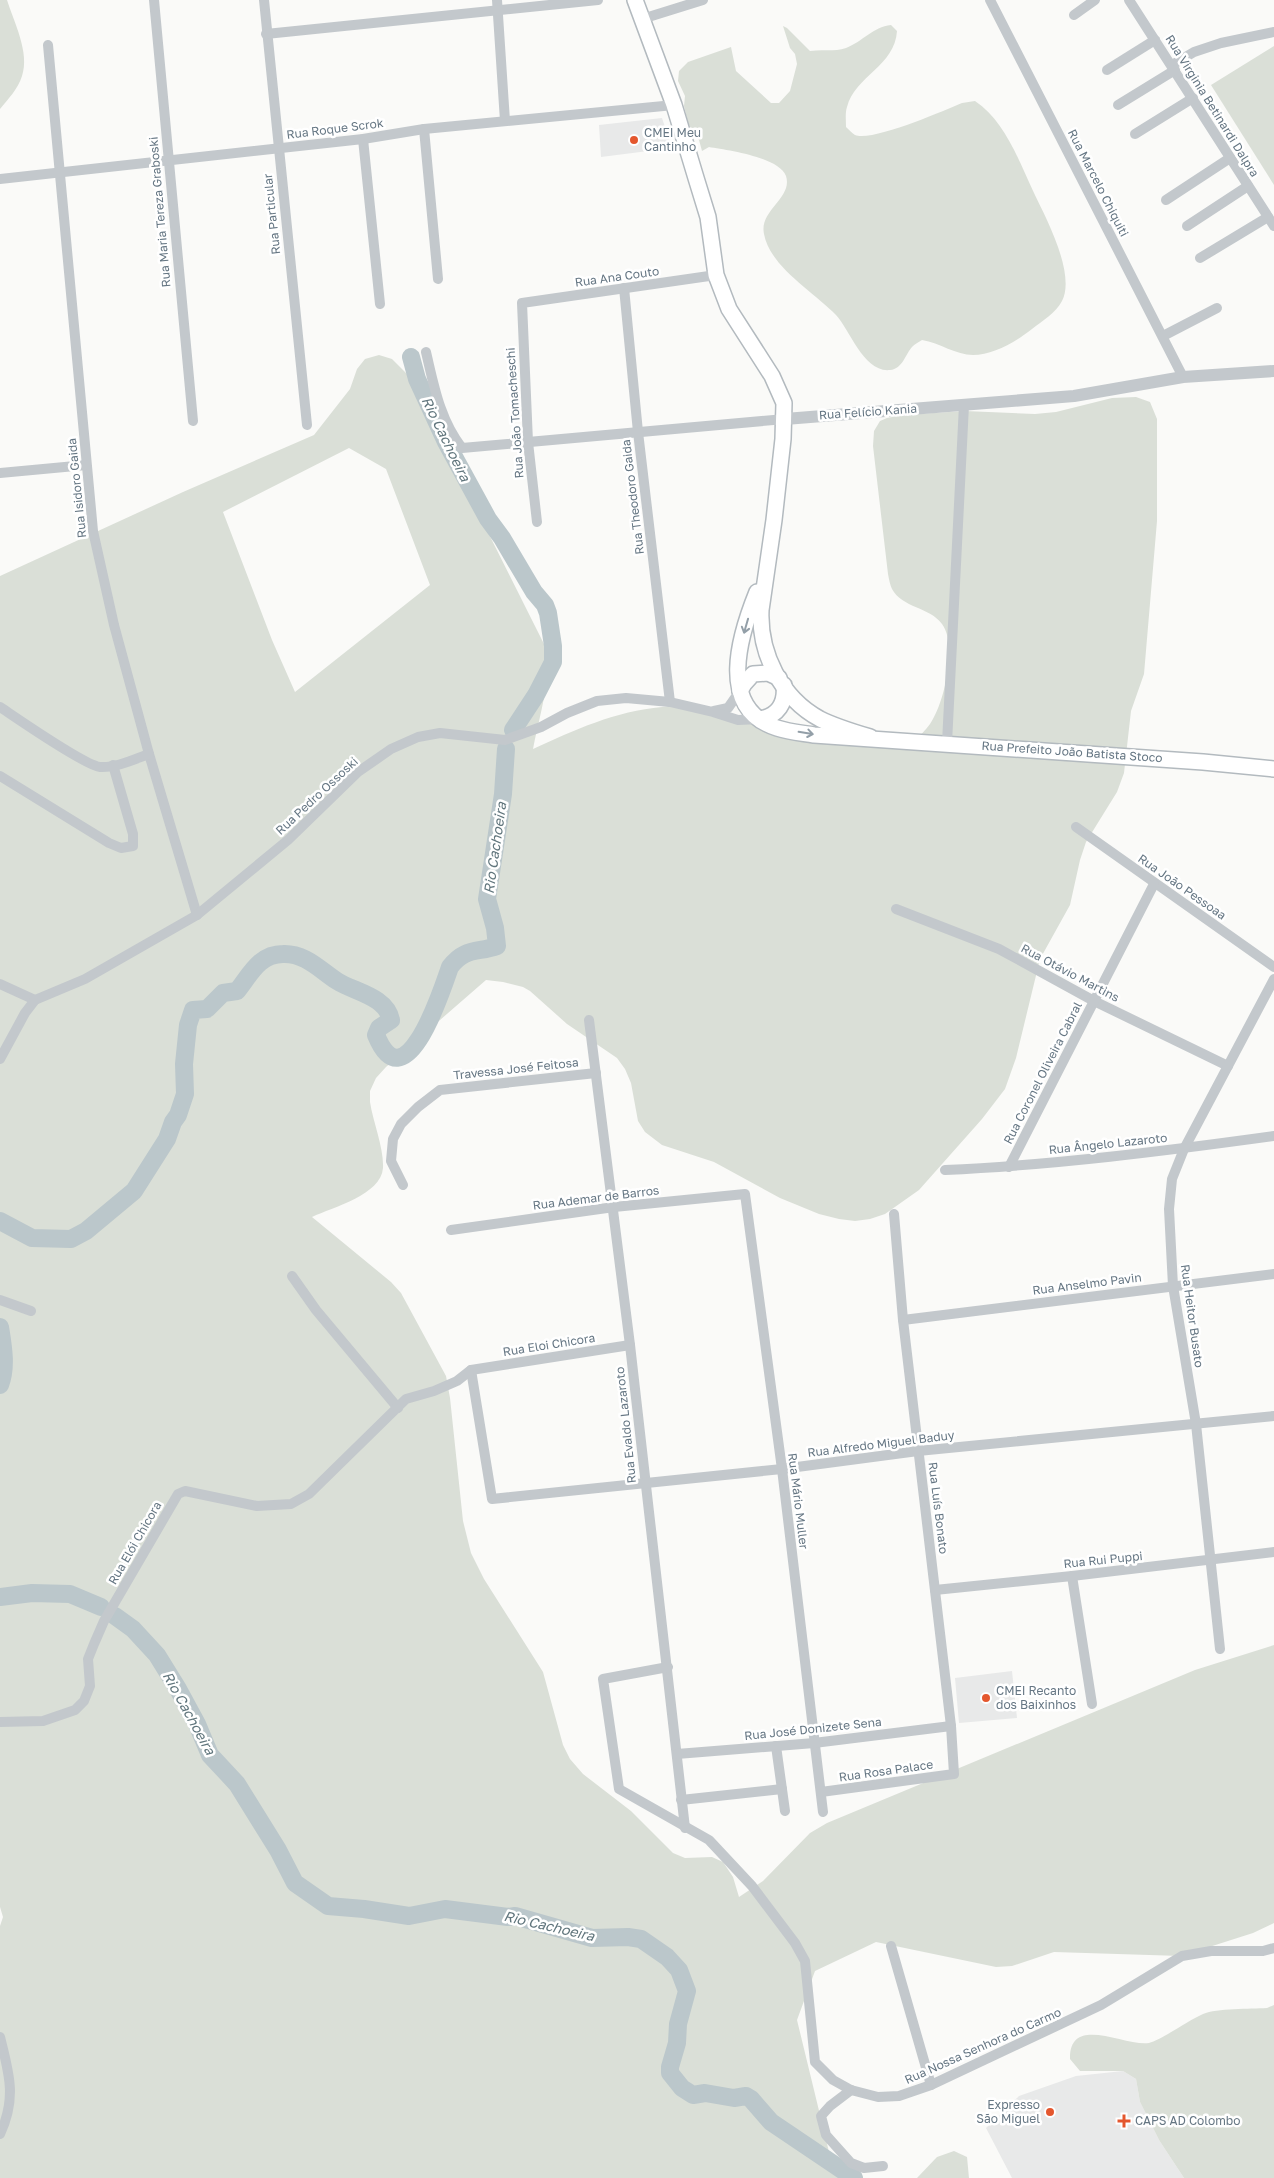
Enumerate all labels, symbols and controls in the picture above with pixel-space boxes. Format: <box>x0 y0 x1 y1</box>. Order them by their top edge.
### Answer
street label: Rua Virginia Betinardi Dalpra <box>1162 32 1262 180</box>
street label: Rua Roque Scrok <box>286 115 384 142</box>
place label: CMEI Meu Cantinho <box>644 125 701 154</box>
street label: Rua Marcelo Chiquiti <box>1065 126 1132 239</box>
marker: CMEI Meu Cantinho <box>628 134 640 146</box>
street label: Rua Maria Tereza Graboski <box>145 136 174 288</box>
street label: Rua Particular <box>260 172 283 255</box>
street label: Rua Ana Couto <box>574 263 660 290</box>
street label: Rua João Tomacheschi <box>502 347 527 479</box>
water label: Rio Cachoeira <box>419 394 475 485</box>
street label: Rua Felício Kania <box>818 401 918 422</box>
street label: Rua Isidoro Gaida <box>64 437 89 539</box>
street label: Rua Theodoro Gaida <box>618 439 647 555</box>
one-way arrow <box>740 618 750 634</box>
one-way arrow <box>797 729 813 739</box>
street label: Rua Prefeito João Batista Stoco <box>981 738 1163 765</box>
street label: Rua Pedro Ossoski <box>272 754 361 838</box>
water label: Rio Cachoeira <box>480 800 509 895</box>
street label: Rua João Pessoaa <box>1135 851 1229 923</box>
street label: Rua Otávio Martins <box>1019 940 1122 1005</box>
street label: Rua Coronel Oliveira Cabral <box>1000 999 1085 1146</box>
street label: Travessa José Feitosa <box>453 1054 579 1083</box>
street label: Rua Ângelo Lazaroto <box>1048 1130 1168 1157</box>
street label: Rua Ademar de Barros <box>532 1182 660 1213</box>
street label: Rua Heitor Busato <box>1178 1263 1207 1369</box>
street label: Rua Anselmo Pavin <box>1031 1269 1142 1298</box>
street label: Rua Eloi Chicora <box>502 1330 596 1359</box>
street label: Rua Evaldo Lazaroto <box>612 1366 639 1484</box>
street label: Rua Alfredo Miguel Baduy <box>807 1427 956 1460</box>
street label: Rua Mário Muller <box>785 1452 812 1550</box>
street label: Rua Luís Bonato <box>925 1461 952 1555</box>
street label: Rua Elói Chicora <box>105 1499 164 1587</box>
street label: Rua Rui Puppi <box>1063 1548 1143 1571</box>
water label: Rio Cachoeira <box>160 1668 220 1758</box>
place label: CMEI Recanto dos Baixinhos <box>996 1683 1076 1712</box>
marker: CMEI Recanto dos Baixinhos <box>980 1692 992 1704</box>
street label: Rua José Donizete Sena <box>744 1714 882 1743</box>
street label: Rua Rosa Palace <box>838 1756 934 1785</box>
water label: Rio Cachoeira <box>502 1907 597 1944</box>
street label: Rua Nossa Senhora do Carmo <box>902 2004 1063 2087</box>
place label: Expresso São Miguel <box>976 2097 1040 2126</box>
marker: Expresso São Miguel <box>1044 2106 1056 2118</box>
place label: CAPS AD Colombo <box>1135 2113 1240 2128</box>
marker: CAPS AD Colombo <box>1117 2114 1131 2128</box>

